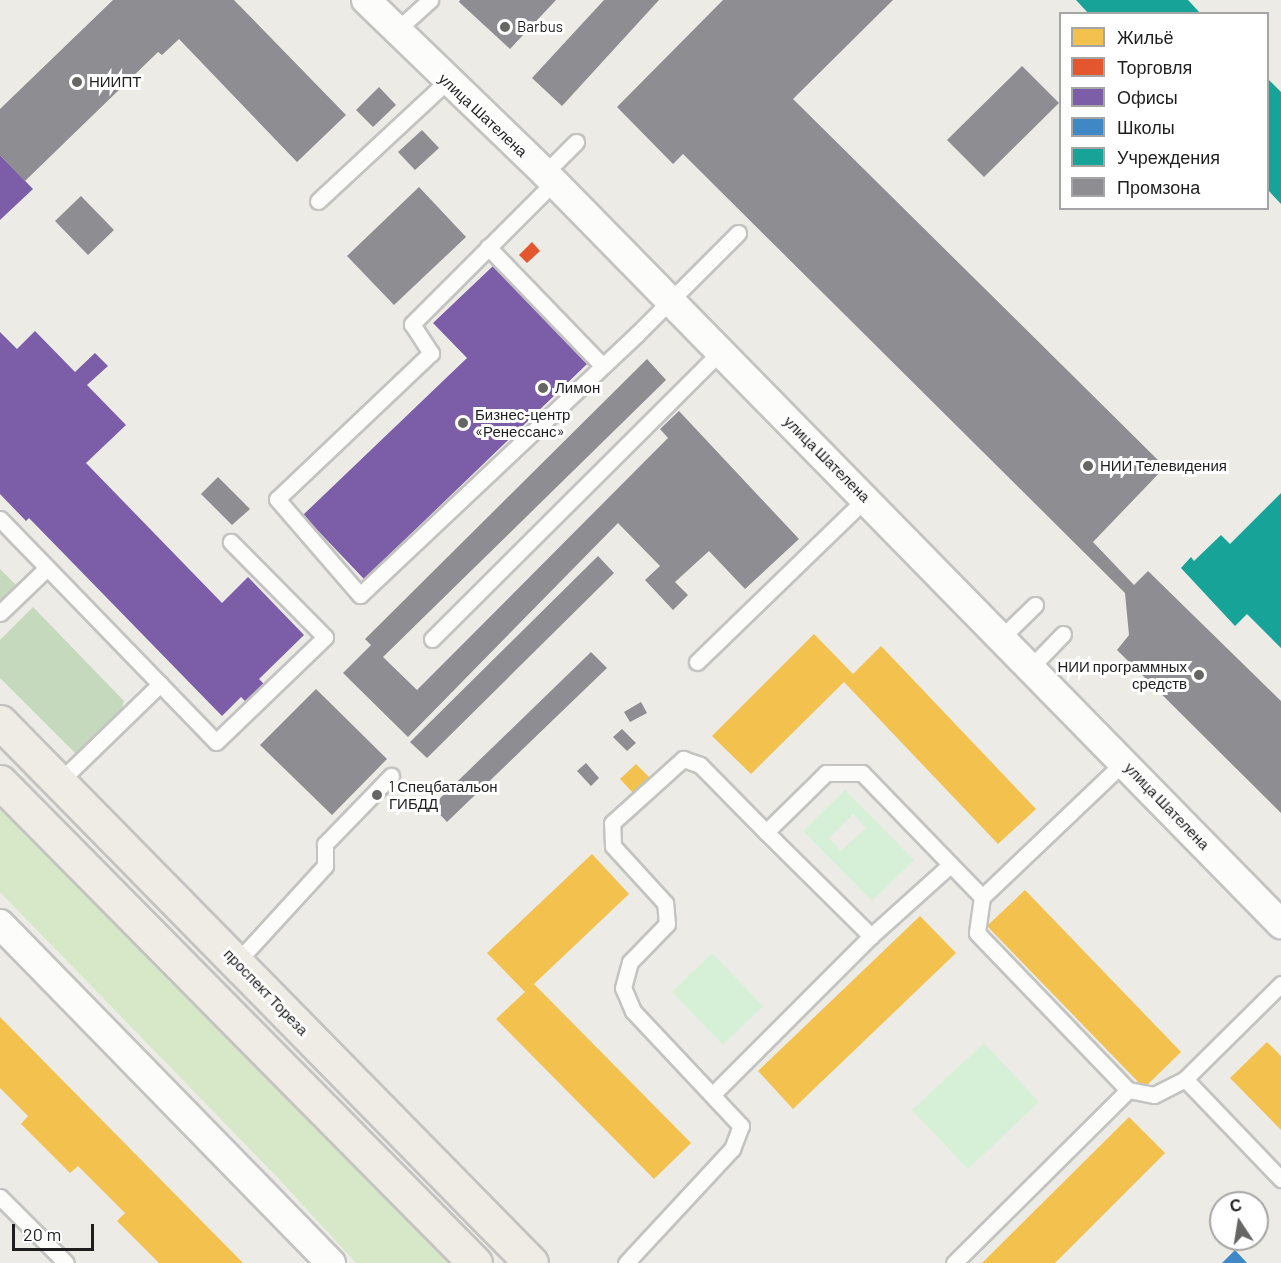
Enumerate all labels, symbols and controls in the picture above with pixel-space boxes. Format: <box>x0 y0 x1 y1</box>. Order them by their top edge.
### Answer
legend <box>1059 12 1269 210</box>
place label: Barbus <box>517 18 563 36</box>
marker: Barbus <box>498 20 512 34</box>
text: Жильё <box>1117 26 1174 48</box>
text: Торговля <box>1117 56 1192 78</box>
street label: улица Шателена <box>435 69 531 161</box>
place label: НИИПТ <box>89 73 141 91</box>
marker: НИИПТ <box>70 75 84 89</box>
text: Офисы <box>1117 86 1178 108</box>
text: Школы <box>1117 116 1175 138</box>
text: Учреждения <box>1117 146 1220 168</box>
text: Промзона <box>1117 176 1200 198</box>
place label: Лимон <box>555 379 600 397</box>
marker: Лимон <box>536 381 550 395</box>
place label: Бизнес-центр «Ренессанс» <box>475 405 570 440</box>
street label: улица Шателена <box>780 412 874 506</box>
marker: Бизнес-центр «Ренессанс» <box>456 416 470 430</box>
place label: НИИ Телевидения <box>1100 457 1227 475</box>
marker: НИИ Телевидения <box>1081 459 1095 473</box>
place label: НИИ программных средств <box>1057 657 1187 692</box>
marker: НИИ программных средств <box>1192 668 1206 682</box>
street label: улица Шателена <box>1121 759 1213 853</box>
place label: 1 Спецбатальон ГИБДД <box>389 777 498 812</box>
marker: 1 Спецбатальон ГИБДД <box>370 788 384 802</box>
street label: проспект Тореза <box>220 945 312 1039</box>
north arrow <box>1209 1191 1269 1251</box>
text: С <box>1228 1194 1243 1215</box>
scale bar <box>15 1212 98 1250</box>
text: 20 m <box>23 1223 61 1245</box>

